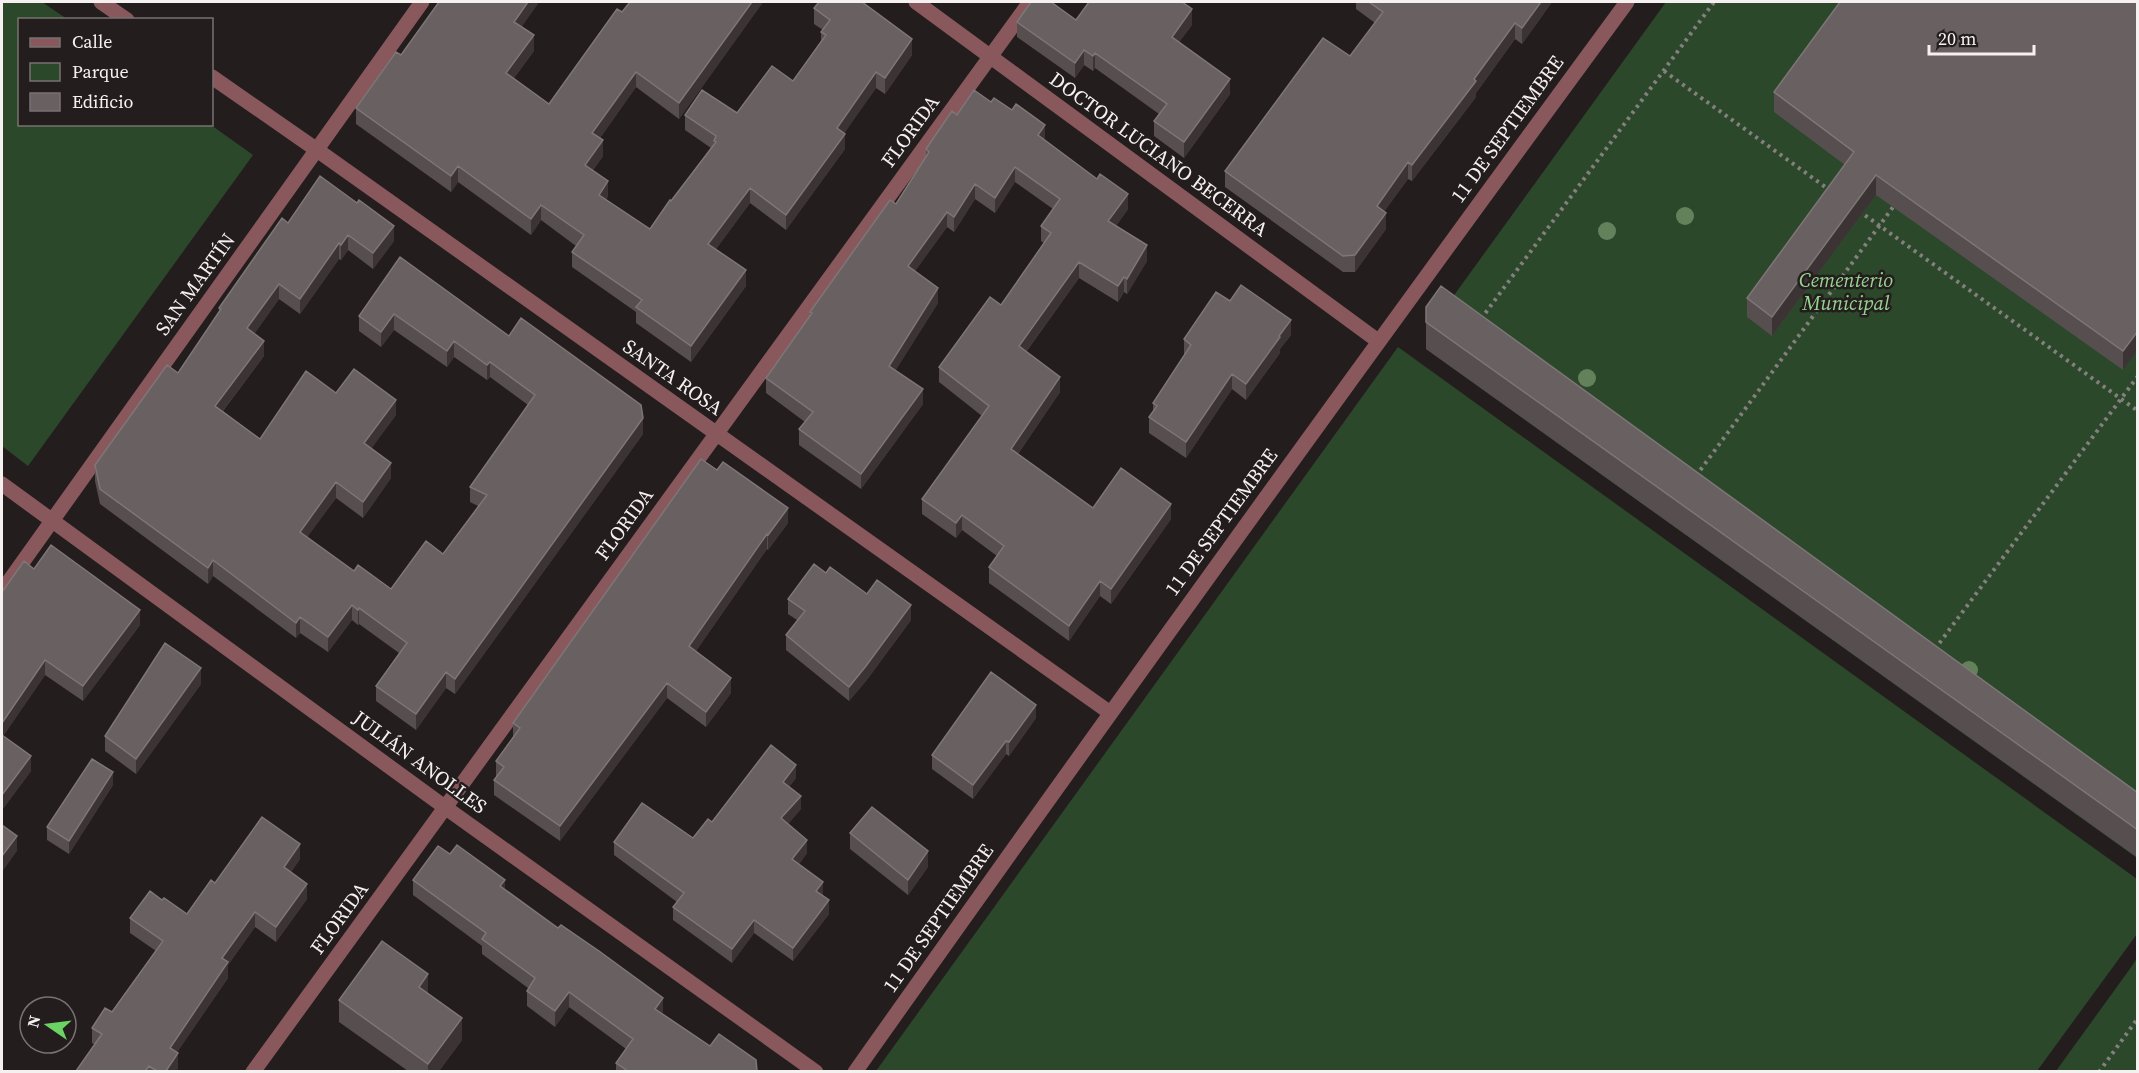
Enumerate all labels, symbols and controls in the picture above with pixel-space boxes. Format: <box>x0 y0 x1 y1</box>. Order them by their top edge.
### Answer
legend <box>18 18 213 126</box>
scale bar <box>1929 18 2034 56</box>
text: 20 m <box>1938 26 1976 51</box>
text: Calle <box>72 29 112 54</box>
street label: 11 DE SEPTIEMBRE <box>1444 50 1570 208</box>
text: Parque <box>72 59 129 84</box>
street label: DOCTOR LUCIANO BECERRA <box>1044 65 1275 243</box>
text: Edificio <box>72 89 133 114</box>
street label: FLORIDA <box>874 89 946 173</box>
street label: SAN MARTÍN <box>148 227 242 341</box>
park label: Cementerio Municipal <box>1799 266 1893 317</box>
street label: SANTA ROSA <box>617 332 729 422</box>
street label: 11 DE SEPTIEMBRE <box>1158 443 1284 601</box>
street label: FLORIDA <box>588 482 660 566</box>
street label: JULIÁN ANOLLES <box>346 703 493 820</box>
street label: 11 DE SEPTIEMBRE <box>876 838 1000 998</box>
street label: FLORIDA <box>303 876 375 960</box>
north arrow <box>18 995 78 1055</box>
text: N <box>21 1013 46 1030</box>

